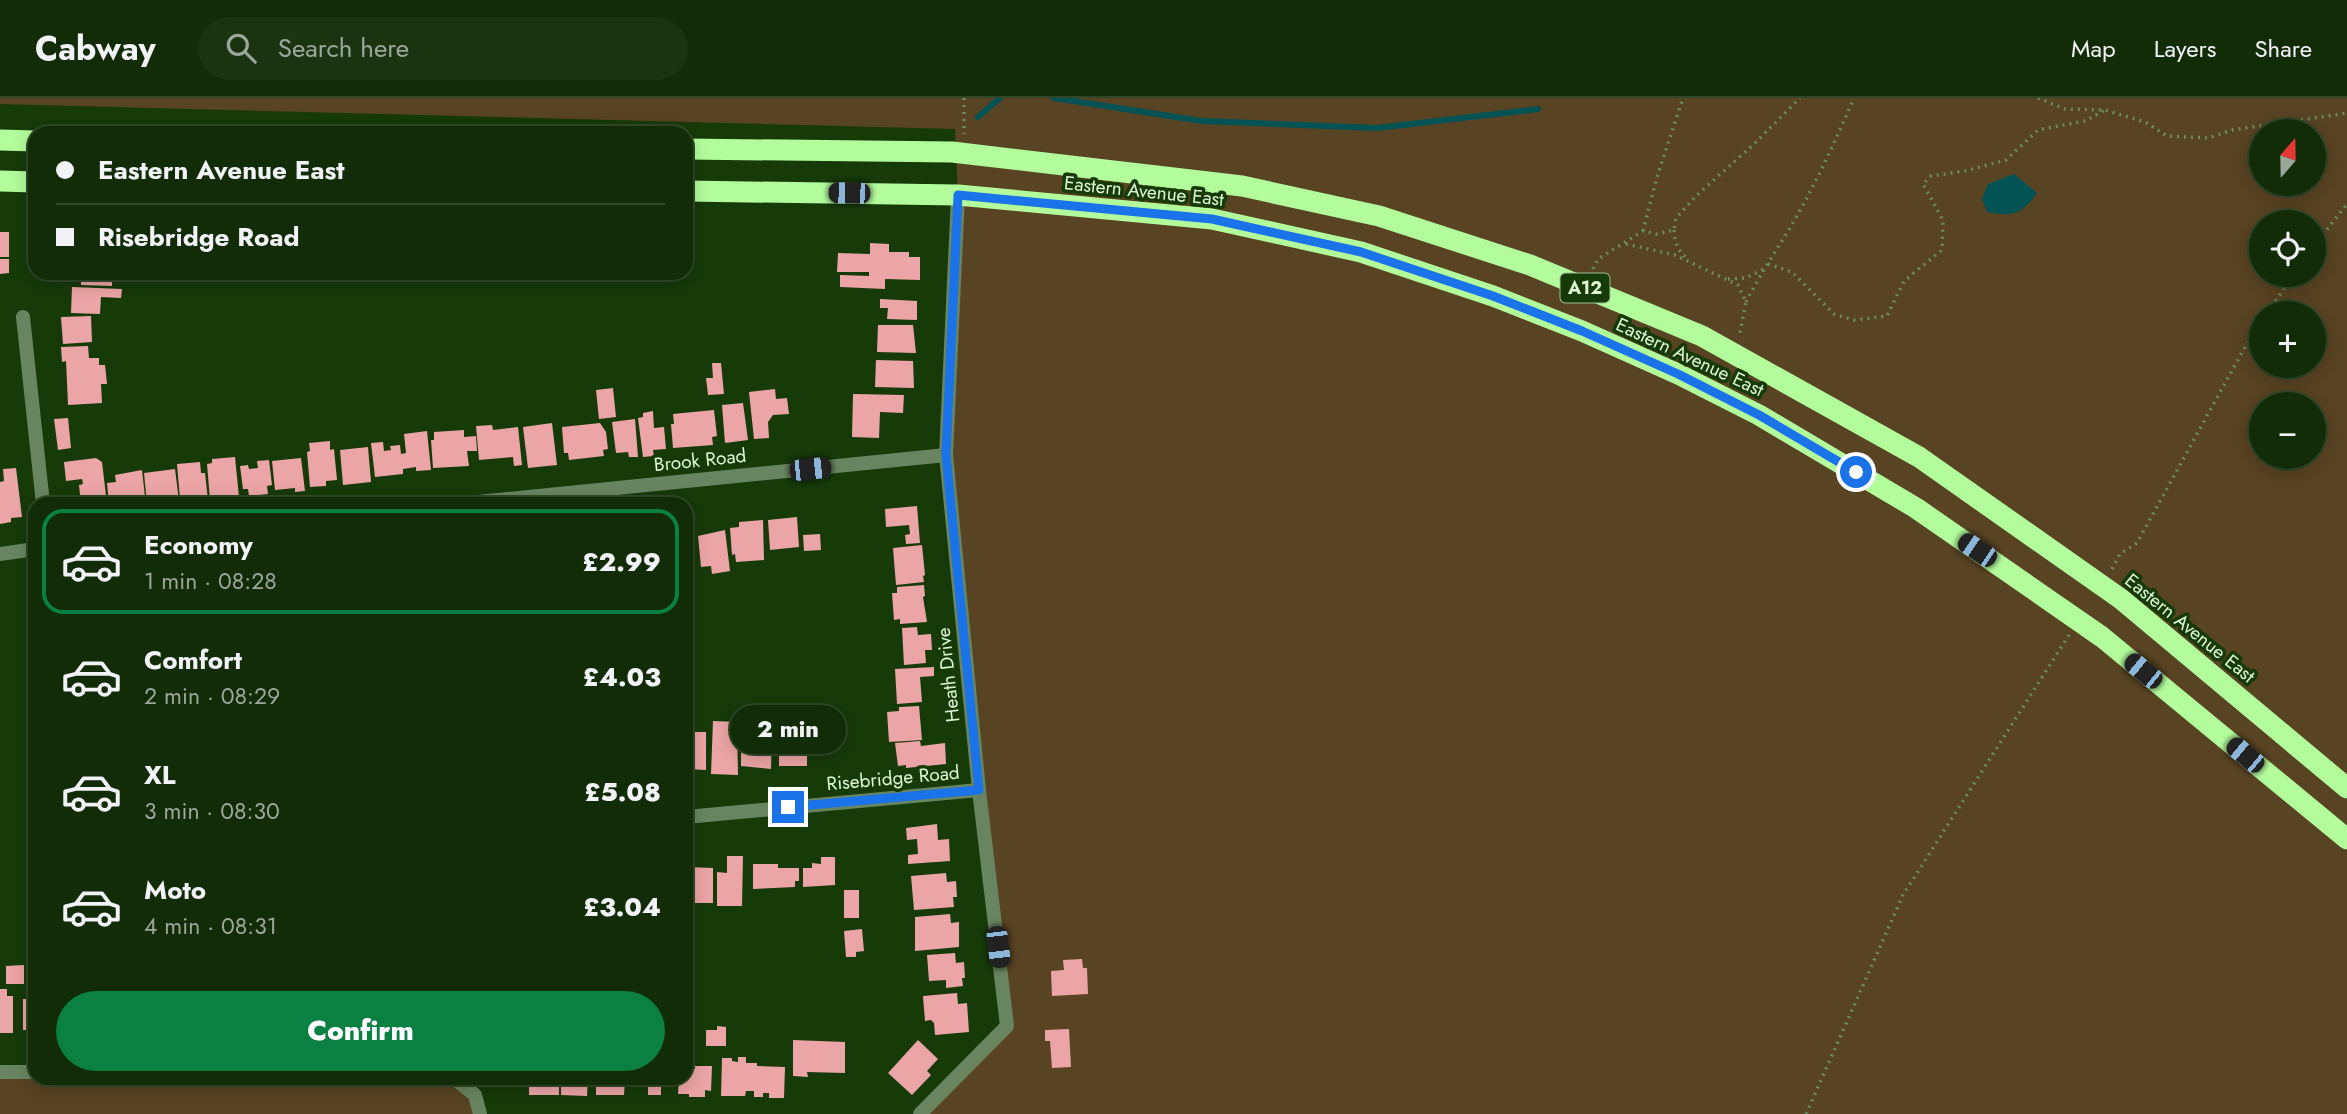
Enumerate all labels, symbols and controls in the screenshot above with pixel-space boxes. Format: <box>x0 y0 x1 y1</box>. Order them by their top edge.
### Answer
search box <box>198 17 688 80</box>
text: Cabway <box>35 25 156 72</box>
icon: search <box>222 29 260 67</box>
text: Search here <box>278 29 409 67</box>
text: Map <box>2071 31 2116 66</box>
text: Layers <box>2154 31 2216 66</box>
text: Share <box>2254 31 2312 66</box>
north arrow <box>2249 119 2326 196</box>
map controls <box>2249 119 2326 469</box>
text: Eastern Avenue East <box>98 151 345 189</box>
street label: Eastern Avenue East <box>1063 169 1226 213</box>
car <box>828 182 871 204</box>
button: locate <box>2249 210 2326 287</box>
text: Risebridge Road <box>98 218 299 256</box>
road number: A12 <box>1560 274 1610 302</box>
button: + <box>2249 301 2326 378</box>
street label: Eastern Avenue East <box>1612 311 1769 403</box>
button: − <box>2249 392 2326 469</box>
street label: Brook Road <box>653 442 747 478</box>
car <box>789 456 832 482</box>
route start <box>1840 456 1872 488</box>
text: Economy <box>144 526 253 564</box>
icon: car <box>60 530 123 593</box>
car <box>1954 530 2001 570</box>
text: £2.99 <box>582 543 661 581</box>
text: 1 min · 08:28 <box>144 564 277 598</box>
street label: Eastern Avenue East <box>2119 567 2261 689</box>
street label: Heath Drive <box>930 626 966 724</box>
text: Comfort <box>144 641 242 679</box>
icon: car <box>60 645 123 708</box>
car <box>2121 650 2166 692</box>
text: £4.03 <box>583 658 661 696</box>
text: 2 min · 08:29 <box>144 679 280 713</box>
callout: 2 min <box>730 706 846 754</box>
text: 2 min <box>757 712 819 746</box>
car <box>2223 733 2268 777</box>
text: XL <box>144 756 176 794</box>
street label: Risebridge Road <box>825 759 961 797</box>
icon: car <box>60 760 123 823</box>
text: £5.08 <box>584 773 661 811</box>
route end <box>772 791 804 823</box>
text: 3 min · 08:30 <box>144 794 280 828</box>
text: Moto <box>144 871 206 909</box>
icon: car <box>60 875 123 938</box>
text: £3.04 <box>583 888 661 926</box>
text: 4 min · 08:31 <box>144 909 277 943</box>
car <box>986 925 1011 969</box>
button: Confirm <box>56 991 665 1071</box>

